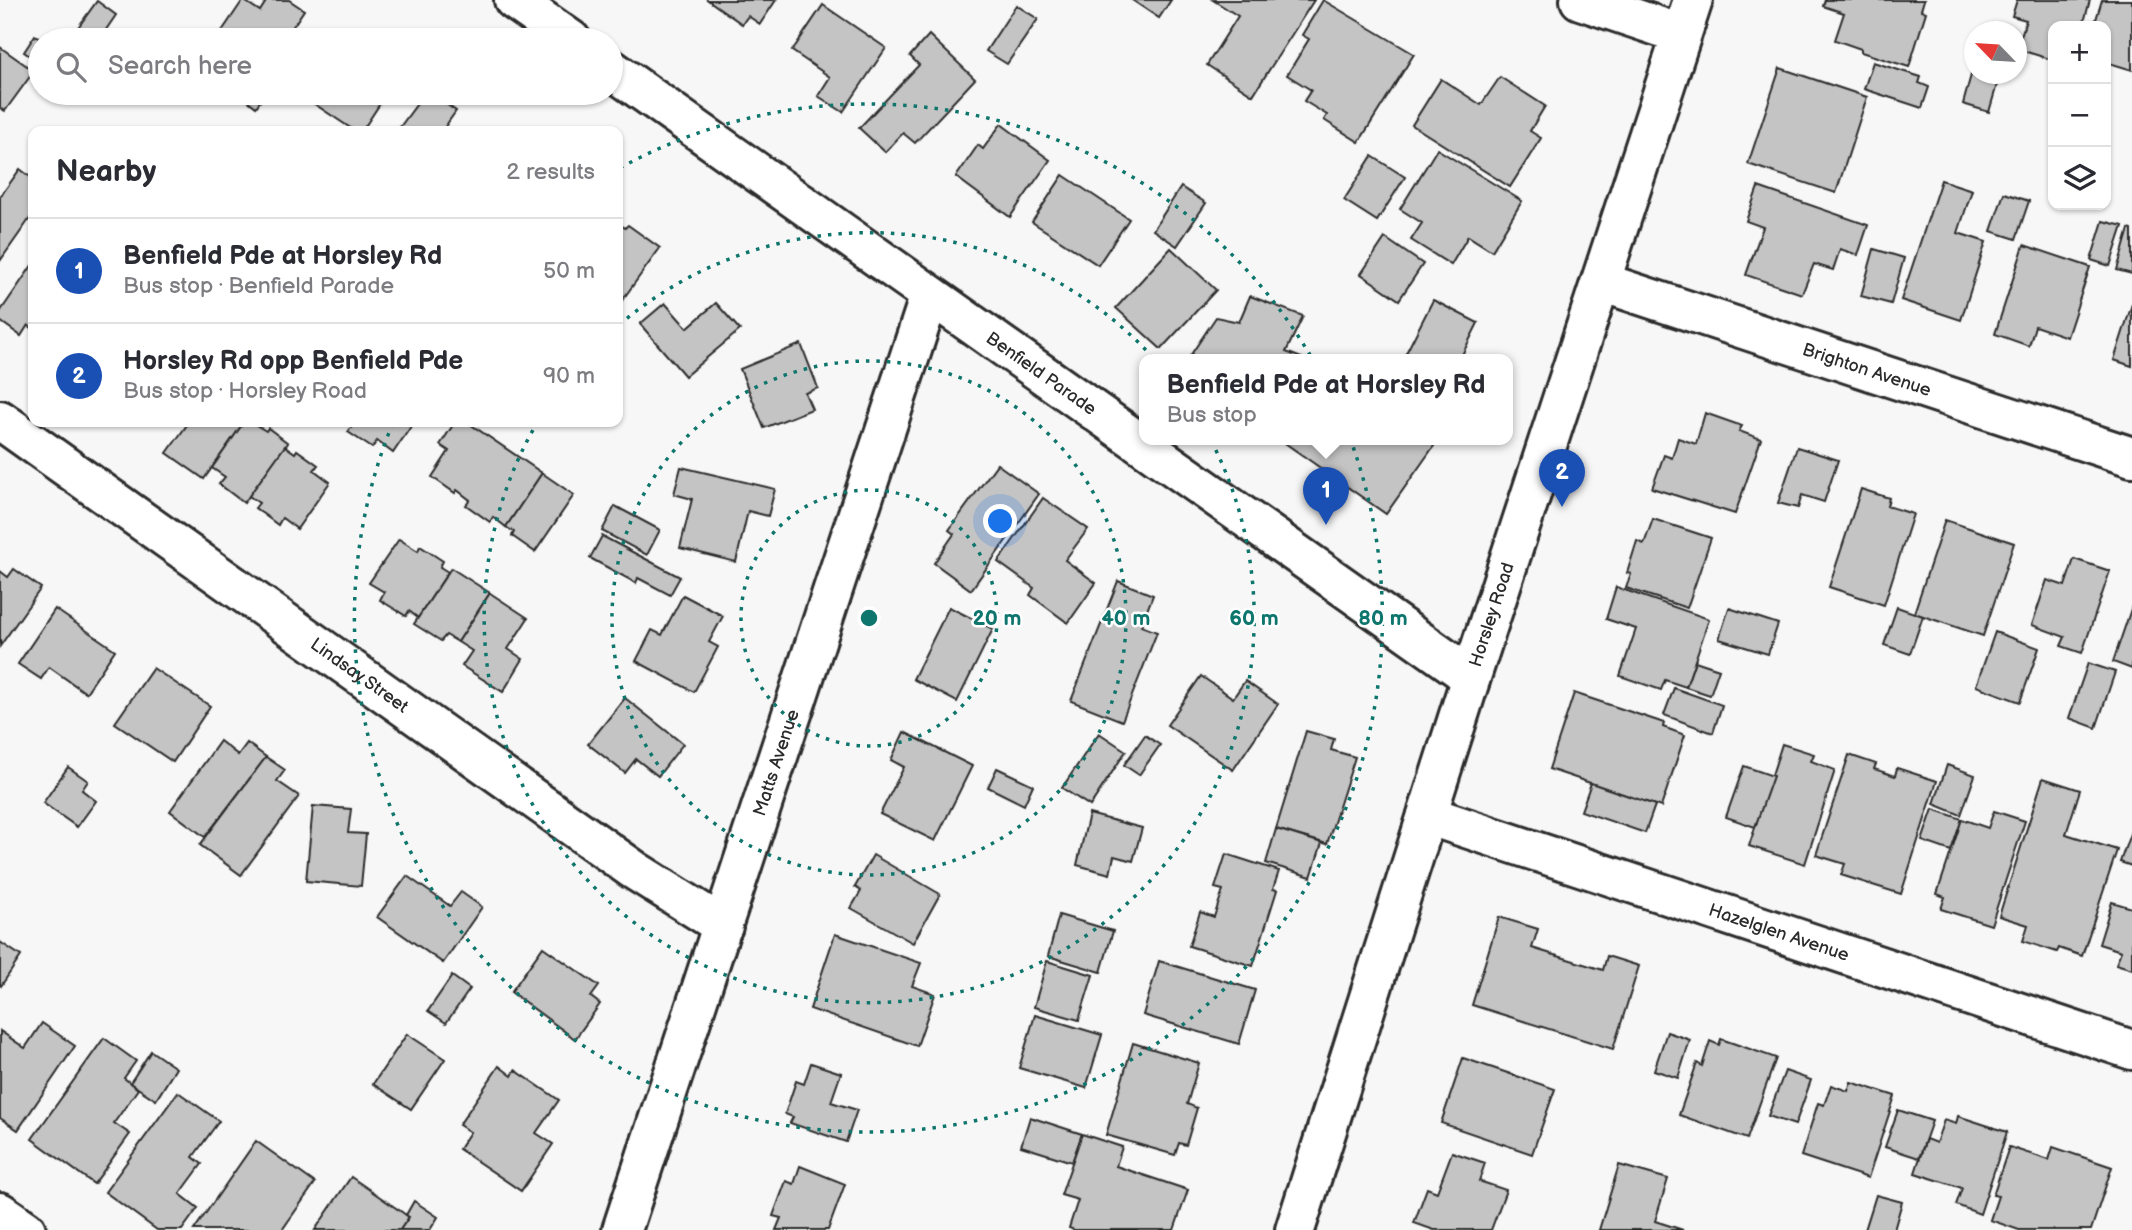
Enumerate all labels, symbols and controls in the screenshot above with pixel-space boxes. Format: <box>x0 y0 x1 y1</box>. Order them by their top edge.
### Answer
north arrow <box>1964 21 2027 84</box>
map controls <box>2048 21 2111 210</box>
button: + <box>2048 21 2111 84</box>
search box <box>28 28 623 105</box>
icon: search <box>52 48 90 86</box>
text: Search here <box>108 51 252 82</box>
button: − <box>2048 84 2111 147</box>
button: layers <box>2048 147 2111 210</box>
text: Nearby <box>56 154 156 190</box>
text: 2 results <box>506 158 595 186</box>
text: Benfield Pde at Horsley Rd <box>123 241 442 272</box>
text: 1 <box>74 257 84 285</box>
text: 50 m <box>543 257 595 285</box>
text: Bus stop · Benfield Parade <box>123 272 394 300</box>
street label: Benfield Parade <box>982 328 1100 420</box>
street label: Brighton Avenue <box>1800 339 1934 401</box>
text: Horsley Rd opp Benfield Pde <box>123 346 463 377</box>
popup <box>1139 354 1513 445</box>
text: 2 <box>72 362 86 390</box>
text: 90 m <box>543 362 595 390</box>
text: Benfield Pde at Horsley Rd <box>1166 370 1486 401</box>
text: Bus stop · Horsley Road <box>123 377 367 405</box>
text: Bus stop <box>1166 401 1257 429</box>
pin: 2 <box>1539 449 1585 507</box>
pin: 1 <box>1303 467 1349 525</box>
your location <box>983 504 1017 538</box>
street label: Horsley Road <box>1465 560 1519 670</box>
centre of rings <box>857 606 881 630</box>
text: 20 m <box>973 606 1021 631</box>
text: 40 m <box>1101 606 1151 631</box>
text: 60 m <box>1229 606 1279 631</box>
text: 80 m <box>1358 606 1408 631</box>
street label: Lindsay Street <box>306 634 413 718</box>
street label: Matts Avenue <box>749 707 804 819</box>
street label: Hazelglen Avenue <box>1706 900 1852 966</box>

